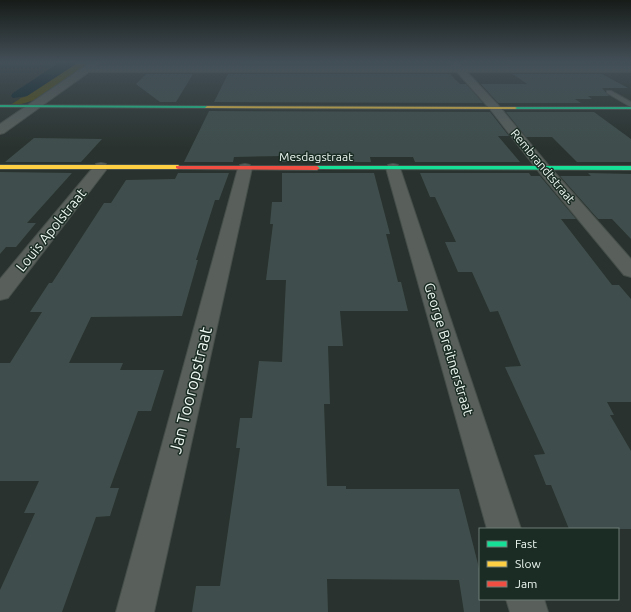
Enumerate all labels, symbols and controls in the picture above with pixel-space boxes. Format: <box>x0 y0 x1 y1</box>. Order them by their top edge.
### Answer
street label: Rembrandtstraat <box>508 126 578 206</box>
street label: Mesdagstraat <box>279 150 353 163</box>
street label: Louis Apolstraat <box>13 185 90 275</box>
street label: George Breitnerstraat <box>421 281 477 418</box>
street label: Jan Tooropstraat <box>165 324 215 455</box>
legend <box>479 528 619 600</box>
text: Fast <box>515 537 537 550</box>
text: Slow <box>515 557 541 570</box>
text: Jam <box>515 577 537 590</box>

